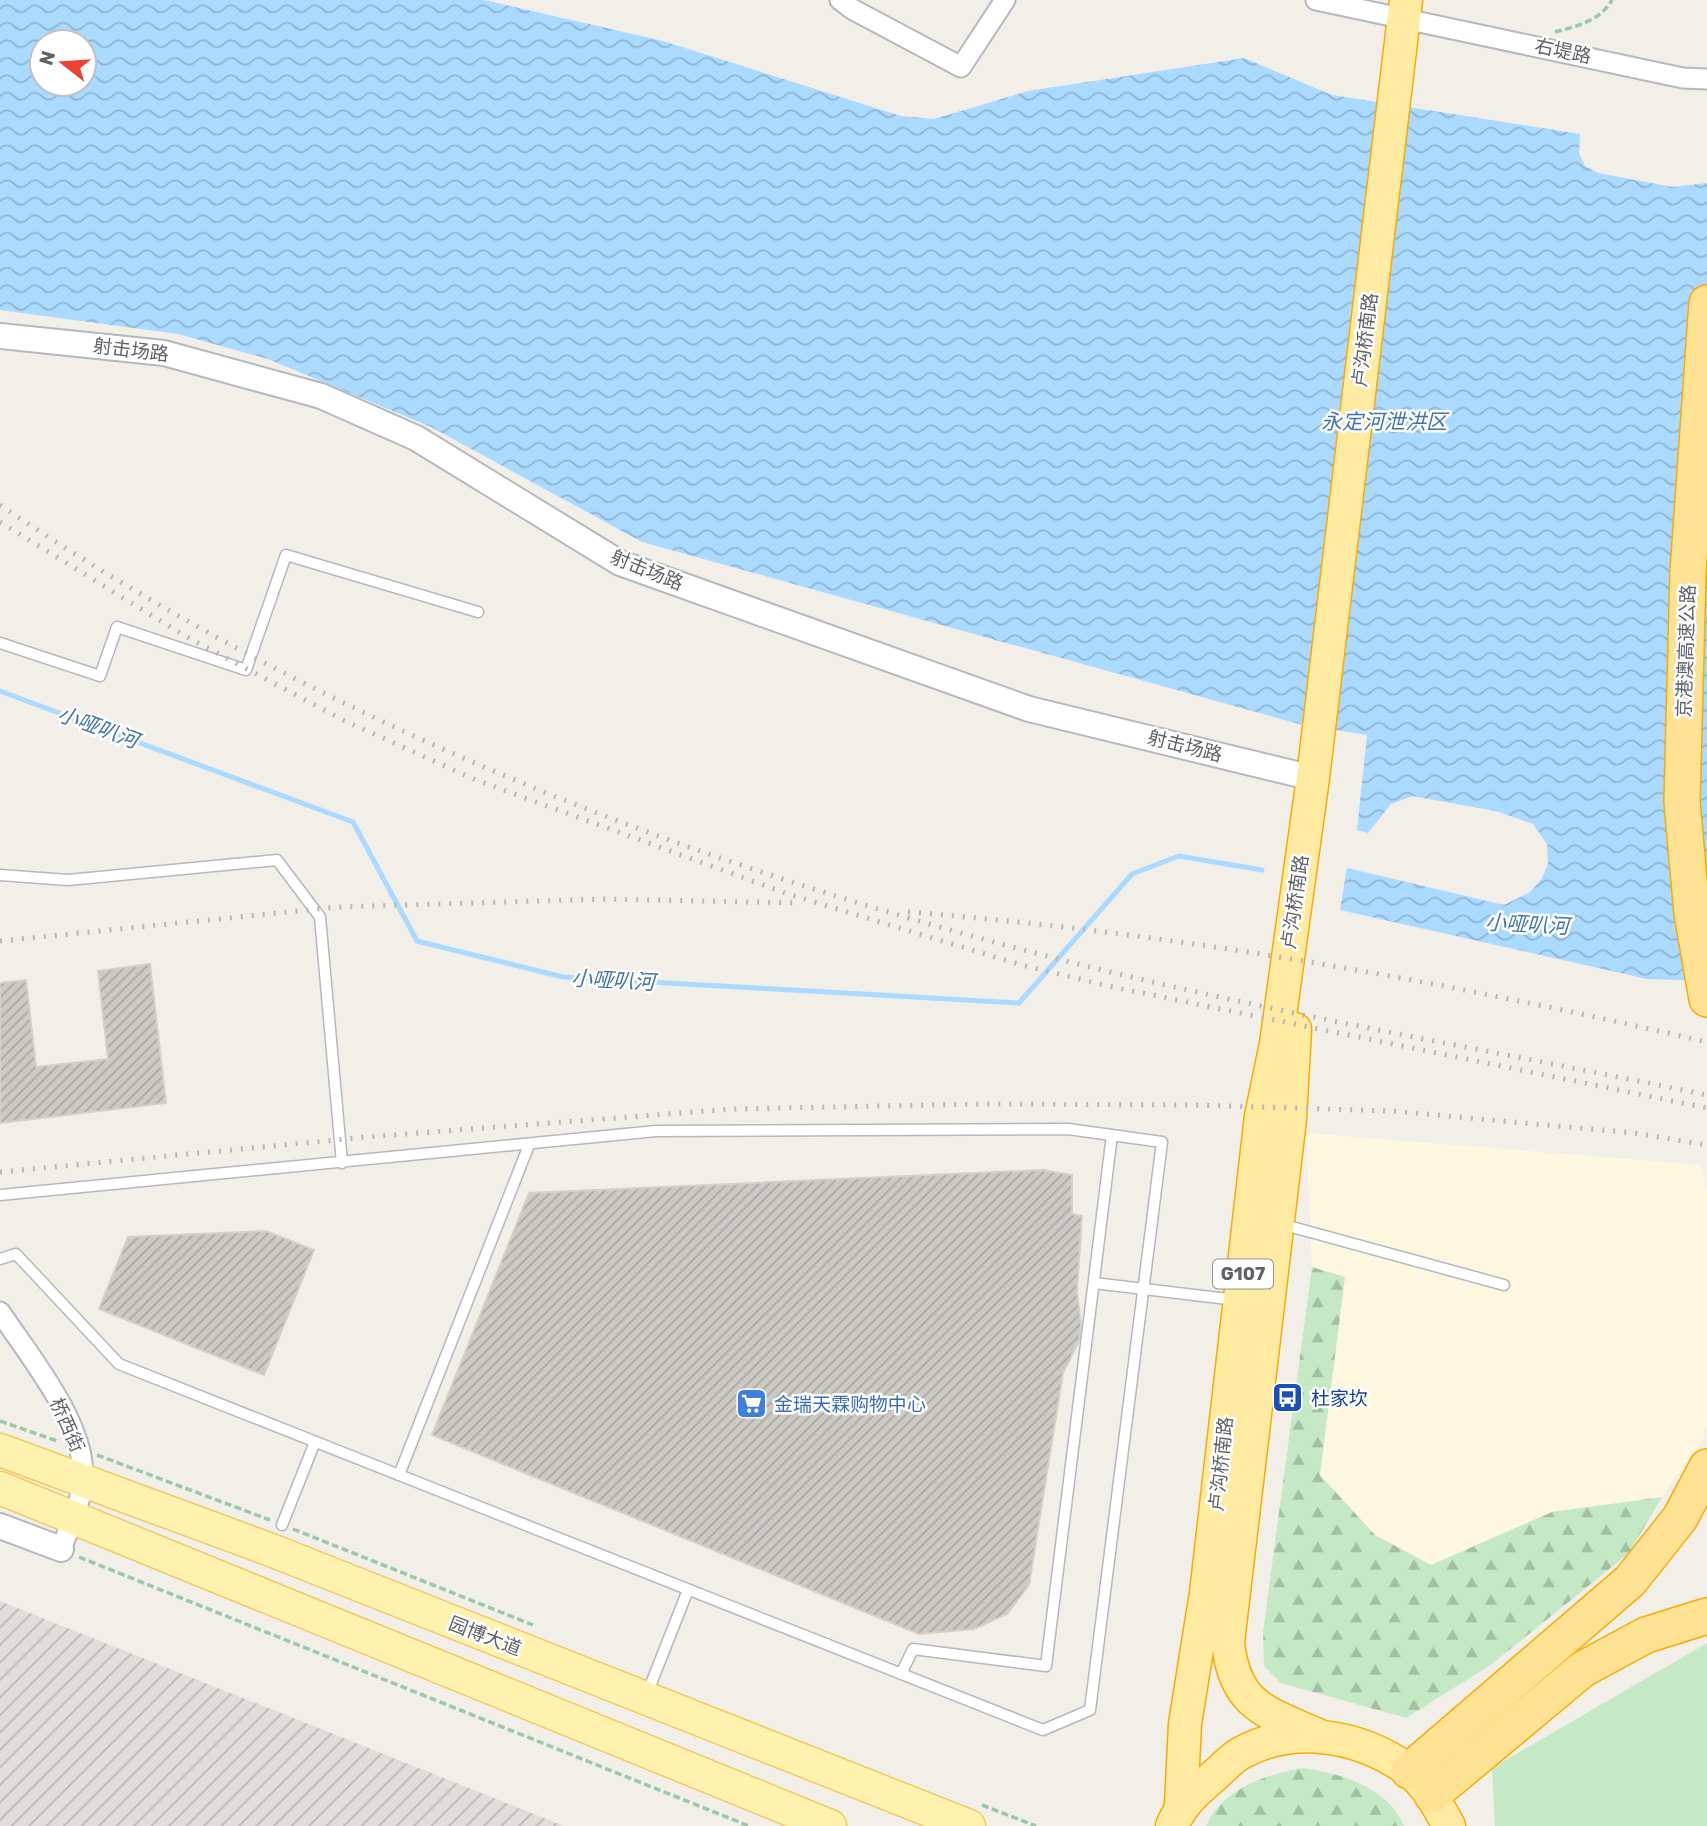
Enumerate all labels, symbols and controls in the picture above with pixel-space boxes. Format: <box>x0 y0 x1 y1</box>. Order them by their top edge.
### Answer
north arrow <box>28 28 98 98</box>
street label: 右堤路 <box>1533 34 1593 68</box>
text: N <box>34 48 60 68</box>
street label: 卢沟桥南路 <box>1348 291 1382 389</box>
street label: 射击场路 <box>92 334 170 366</box>
water label: 永定河泄洪区 <box>1321 409 1450 434</box>
street label: 射击场路 <box>607 545 687 595</box>
street label: 京港澳高速公路 <box>1672 584 1700 718</box>
water label: 小哑叭河 <box>54 701 146 754</box>
street label: 射击场路 <box>1145 726 1225 766</box>
street label: 卢沟桥南路 <box>1277 853 1313 951</box>
water label: 小哑叭河 <box>1484 909 1574 939</box>
water label: 小哑叭河 <box>570 965 660 995</box>
road number: G107 <box>1213 1260 1273 1288</box>
bus stop icon: 杜家坎 <box>1271 1381 1305 1415</box>
supermarket icon: 金瑞天霖购物中心 <box>734 1387 768 1421</box>
place label: 杜家坎 <box>1311 1387 1368 1410</box>
place label: 金瑞天霖购物中心 <box>774 1393 926 1416</box>
street label: 桥西街 <box>45 1394 89 1456</box>
street label: 卢沟桥南路 <box>1205 1416 1237 1512</box>
street label: 园博大道 <box>445 1612 525 1660</box>

